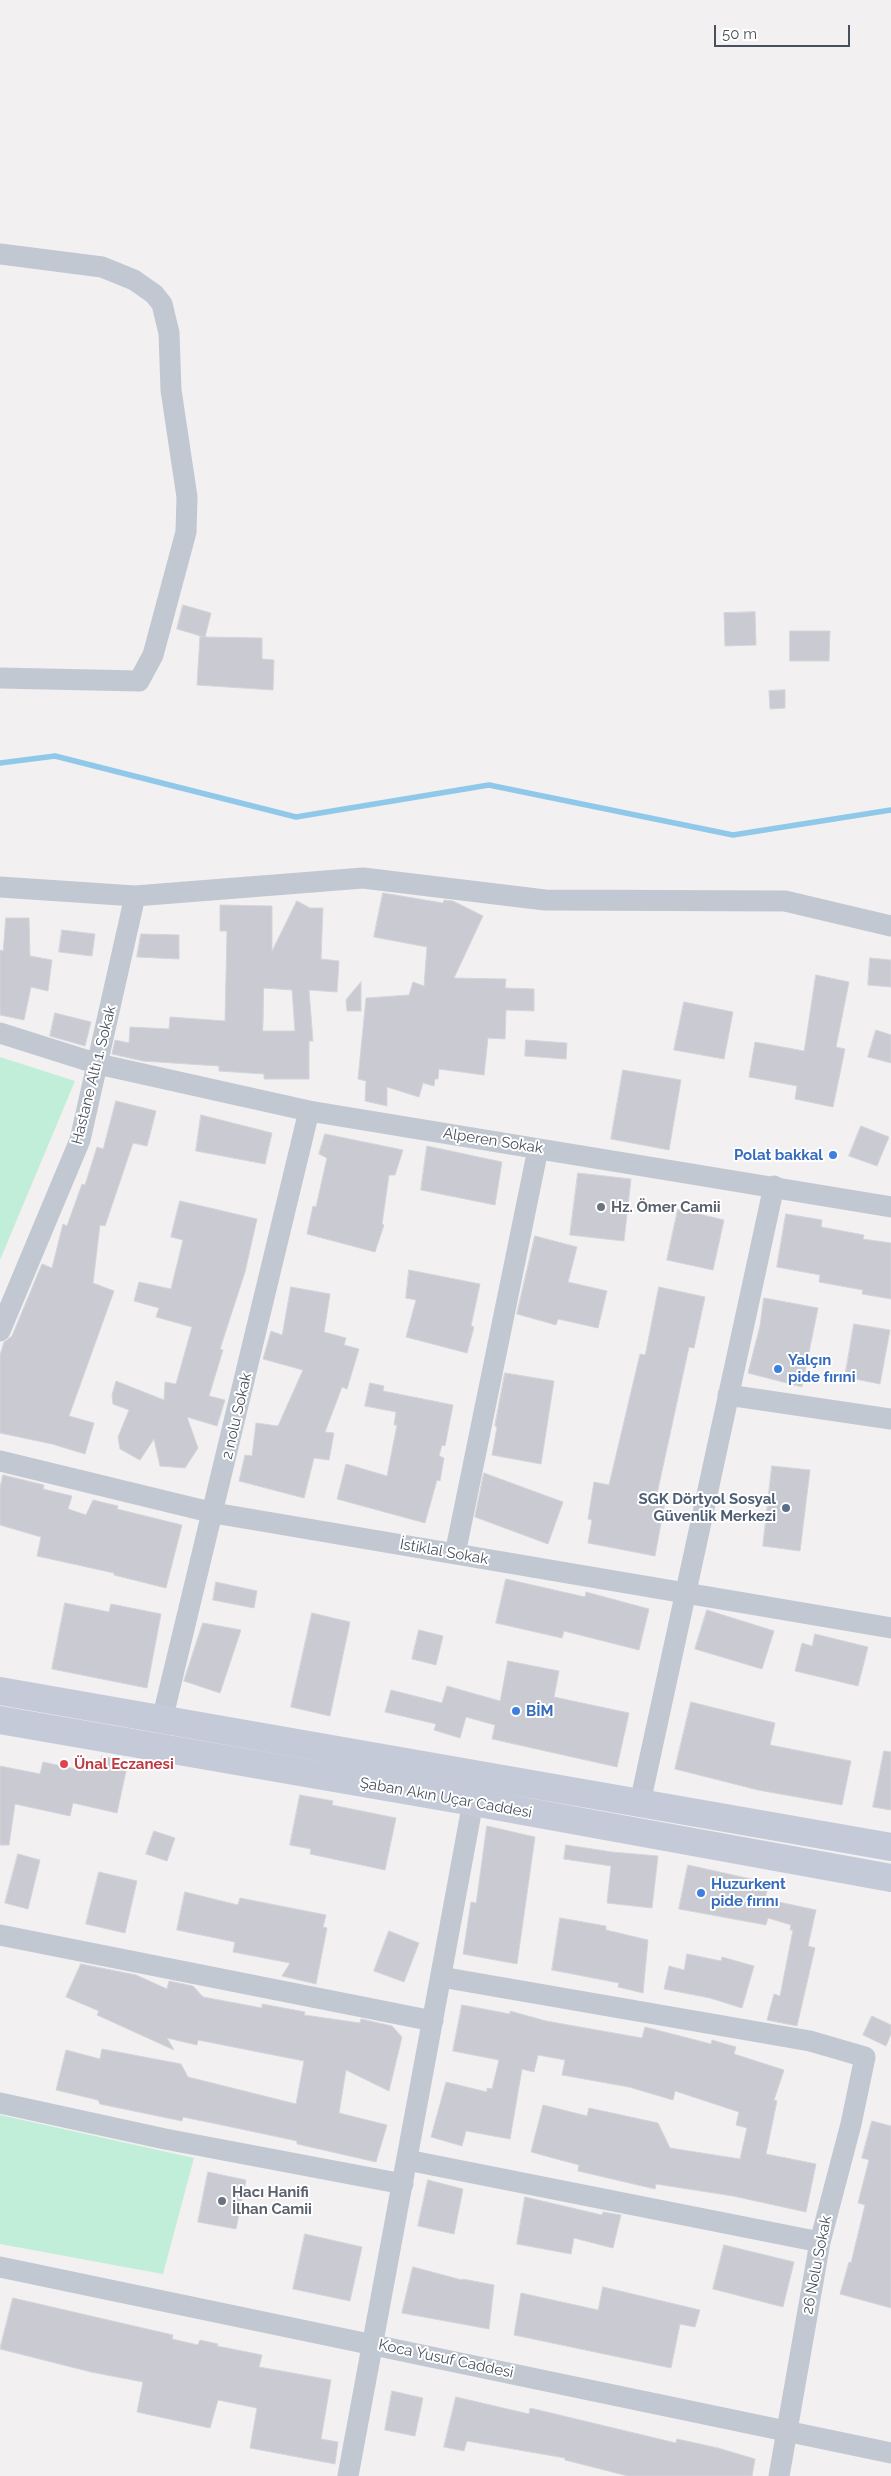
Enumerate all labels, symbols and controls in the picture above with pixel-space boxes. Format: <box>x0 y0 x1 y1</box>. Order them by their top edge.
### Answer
scale bar <box>716 15 852 47</box>
text: 50 m <box>722 25 757 43</box>
street label: Hastane Altı 1. Sokak <box>68 1004 120 1146</box>
street label: Alperen Sokak <box>442 1124 544 1158</box>
place label: Polat bakkal <box>734 1146 823 1164</box>
marker: Polat bakkal <box>827 1149 839 1161</box>
place label: Hz. Ömer Camii <box>611 1198 721 1216</box>
marker: Hz. Ömer Camii <box>595 1201 607 1213</box>
place label: Yalçın pide fırıni <box>788 1351 855 1386</box>
marker: Yalçın pide fırıni <box>772 1363 784 1375</box>
street label: 2 nolu Sokak <box>218 1371 256 1461</box>
place label: SGK Dörtyol Sosyal Güvenlik Merkezi <box>639 1490 776 1525</box>
marker: SGK Dörtyol Sosyal Güvenlik Merkezi <box>780 1502 792 1514</box>
street label: İstiklal Sokak <box>398 1535 490 1569</box>
place label: BİM <box>526 1702 553 1720</box>
marker: BİM <box>510 1705 522 1717</box>
place label: Ünal Eczanesi <box>74 1755 174 1773</box>
marker: Ünal Eczanesi <box>58 1758 70 1770</box>
street label: Şaban Akın Uçar Caddesi <box>359 1774 533 1822</box>
place label: Huzurkent pide fırını <box>711 1875 786 1910</box>
marker: Huzurkent pide fırını <box>695 1887 707 1899</box>
place label: Hacı Hanifi İlhan Camii <box>232 2183 312 2218</box>
marker: Hacı Hanifi İlhan Camii <box>216 2195 228 2207</box>
street label: 26 Nolu Sokak <box>799 2214 835 2316</box>
street label: Koca Yusuf Caddesi <box>377 2336 515 2382</box>

